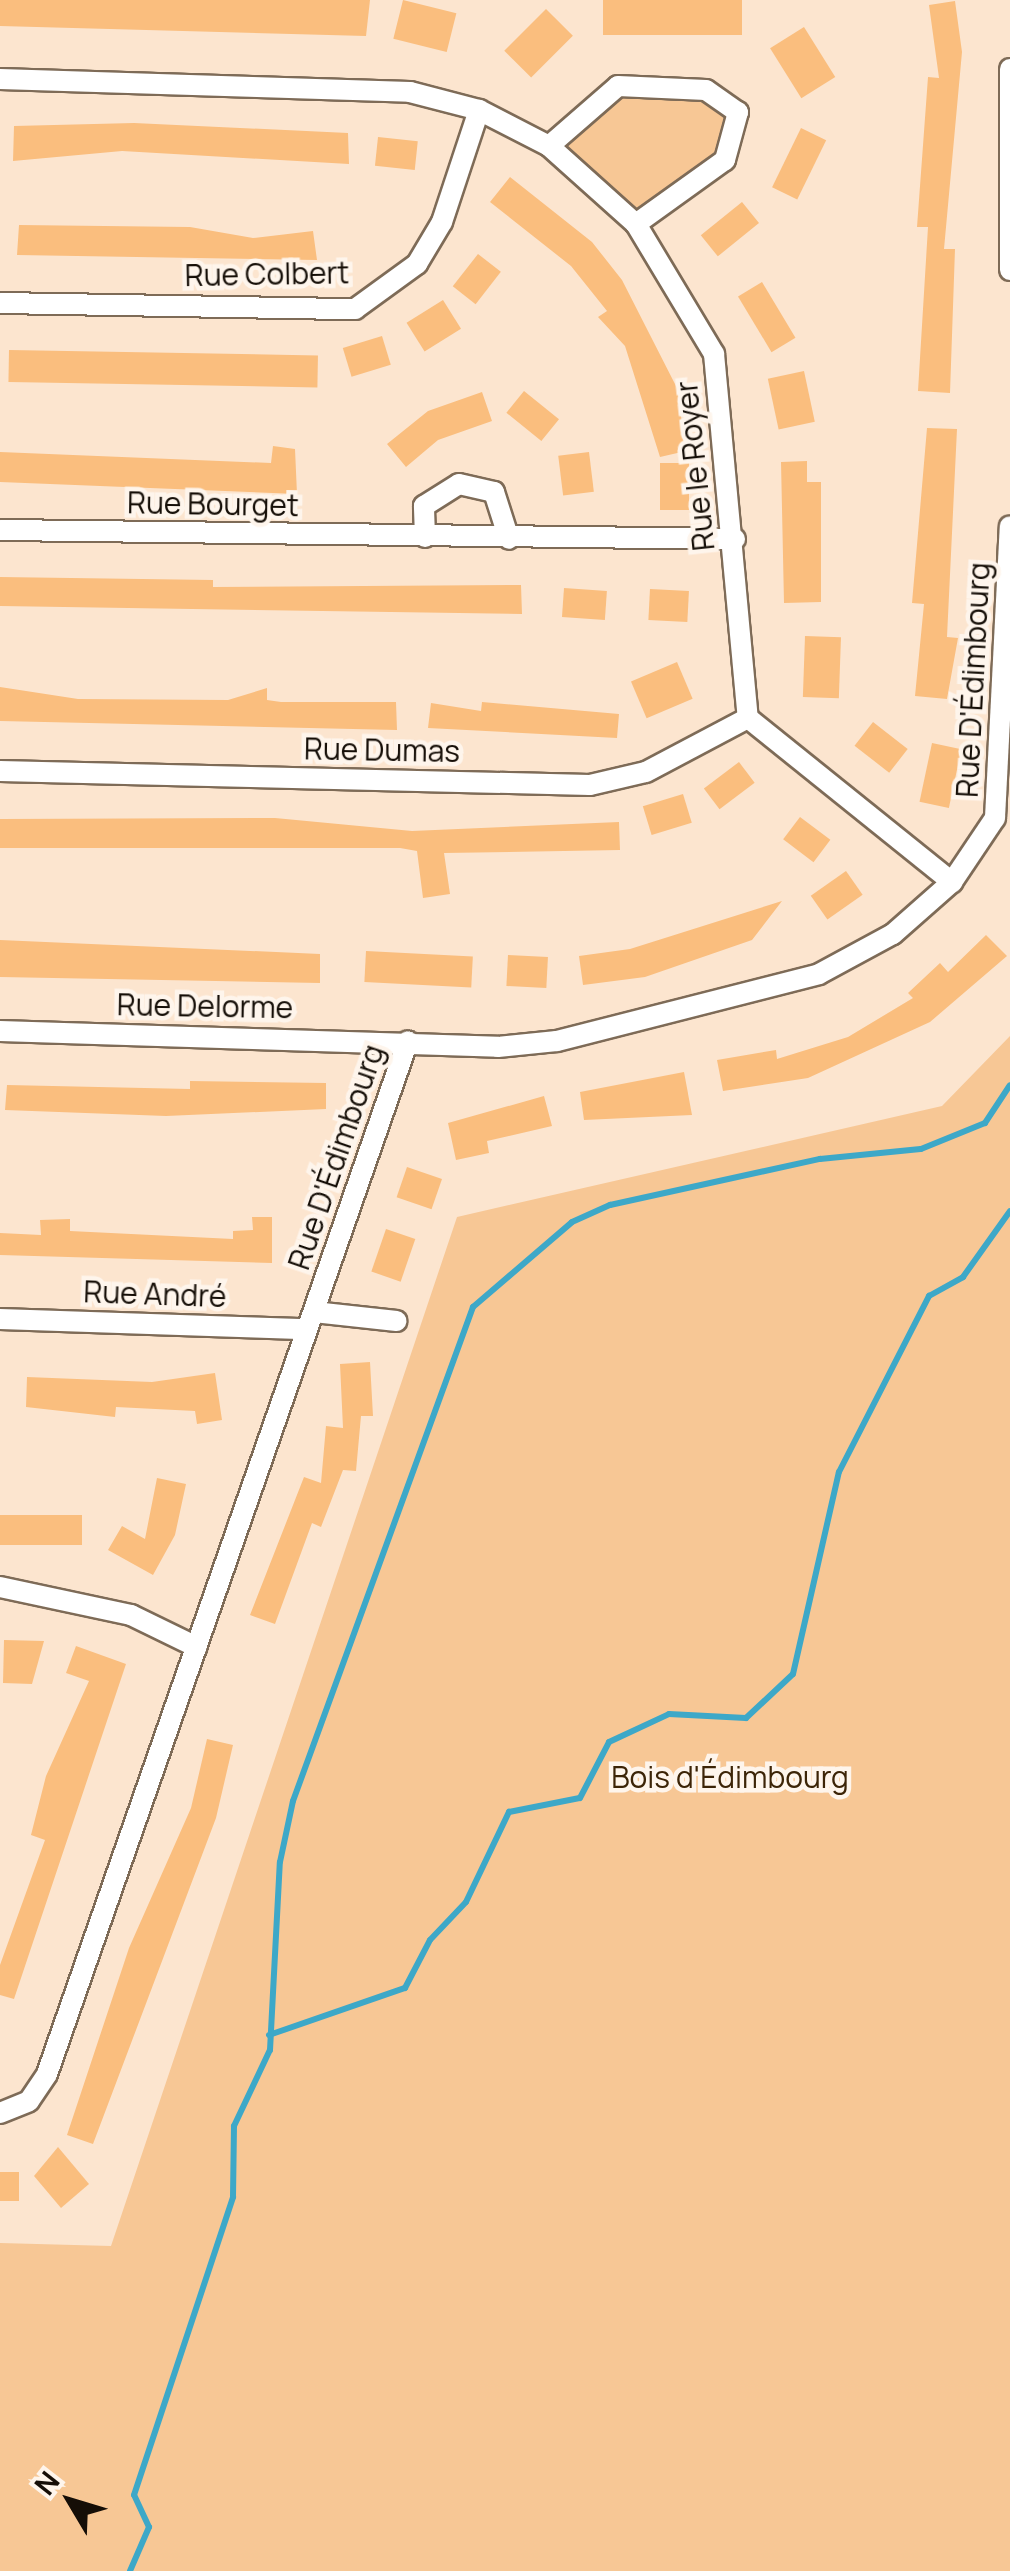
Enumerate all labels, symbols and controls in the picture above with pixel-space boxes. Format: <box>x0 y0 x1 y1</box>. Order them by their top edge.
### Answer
street label: Rue Colbert <box>184 255 350 293</box>
street label: Rue le Royer <box>668 379 722 553</box>
street label: Rue Bourget <box>127 485 299 523</box>
street label: Rue D'Édimbourg <box>949 561 997 799</box>
street label: Rue Dumas <box>304 731 460 769</box>
street label: Rue Delorme <box>117 986 293 1026</box>
street label: Rue D'Édimbourg <box>281 1040 391 1274</box>
street label: Rue André <box>83 1274 227 1314</box>
park label: Bois d'Édimbourg <box>611 1759 849 1795</box>
north arrow <box>20 2451 120 2551</box>
text: N <box>25 2463 68 2502</box>

